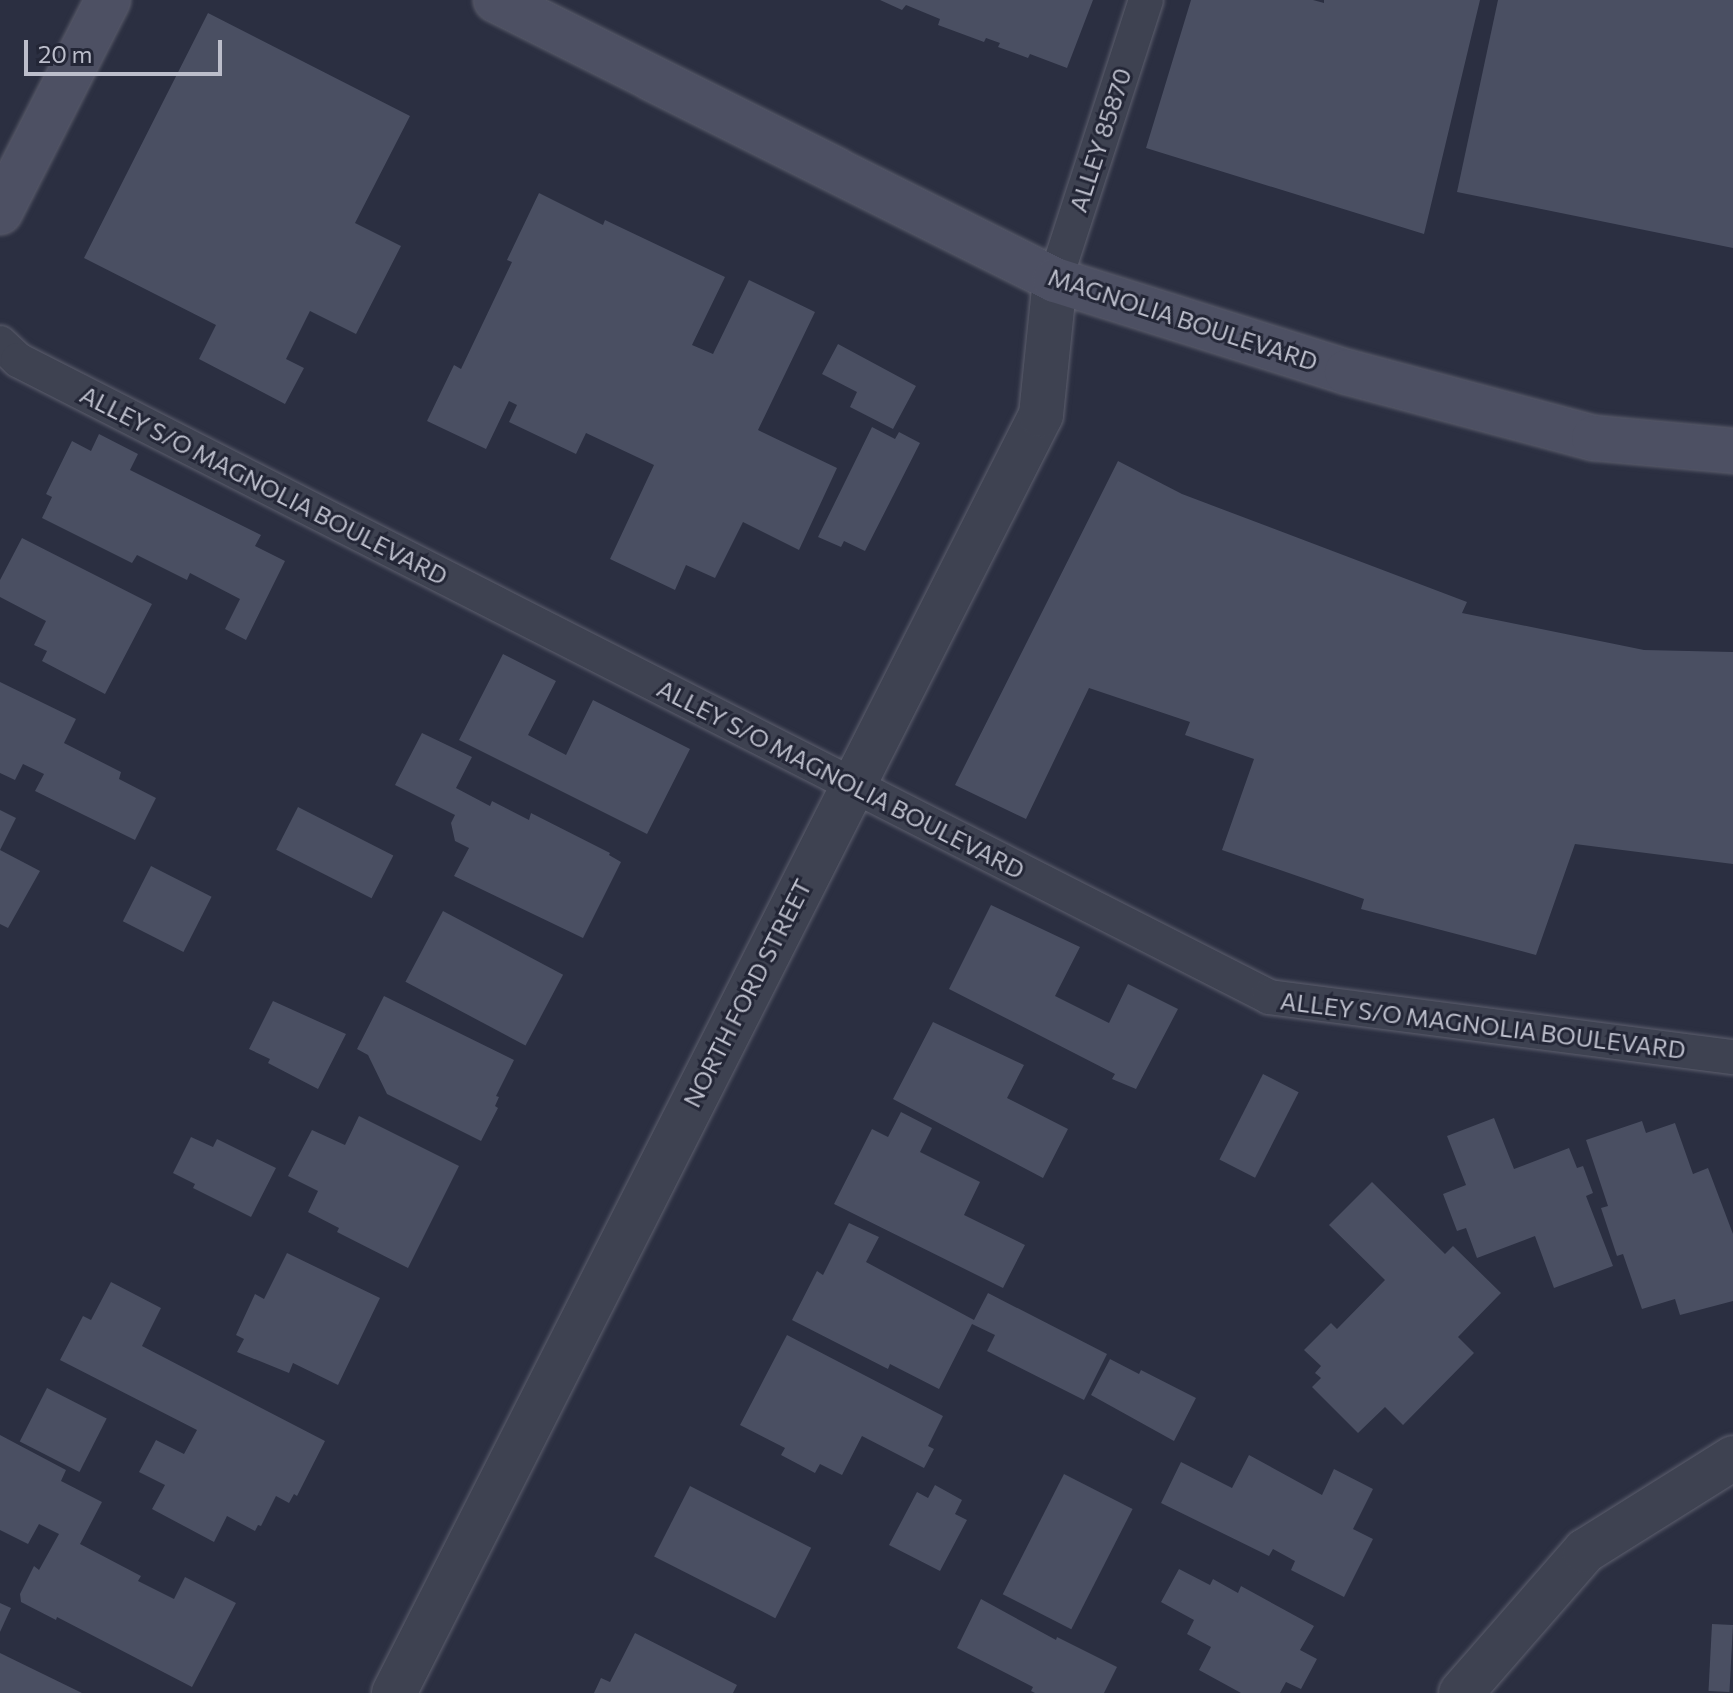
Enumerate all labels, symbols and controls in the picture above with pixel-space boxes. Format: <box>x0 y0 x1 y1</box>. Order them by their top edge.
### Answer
scale bar <box>28 24 226 74</box>
text: 20 m <box>38 39 92 68</box>
street label: ALLEY 85870 <box>1063 64 1137 216</box>
street label: MAGNOLIA BOULEVARD <box>1045 262 1321 376</box>
street label: ALLEY S/O MAGNOLIA BOULEVARD <box>76 380 452 590</box>
street label: ALLEY S/O MAGNOLIA BOULEVARD <box>653 674 1029 884</box>
street label: NORTH FORD STREET <box>677 874 817 1112</box>
street label: ALLEY S/O MAGNOLIA BOULEVARD <box>1279 986 1687 1064</box>

